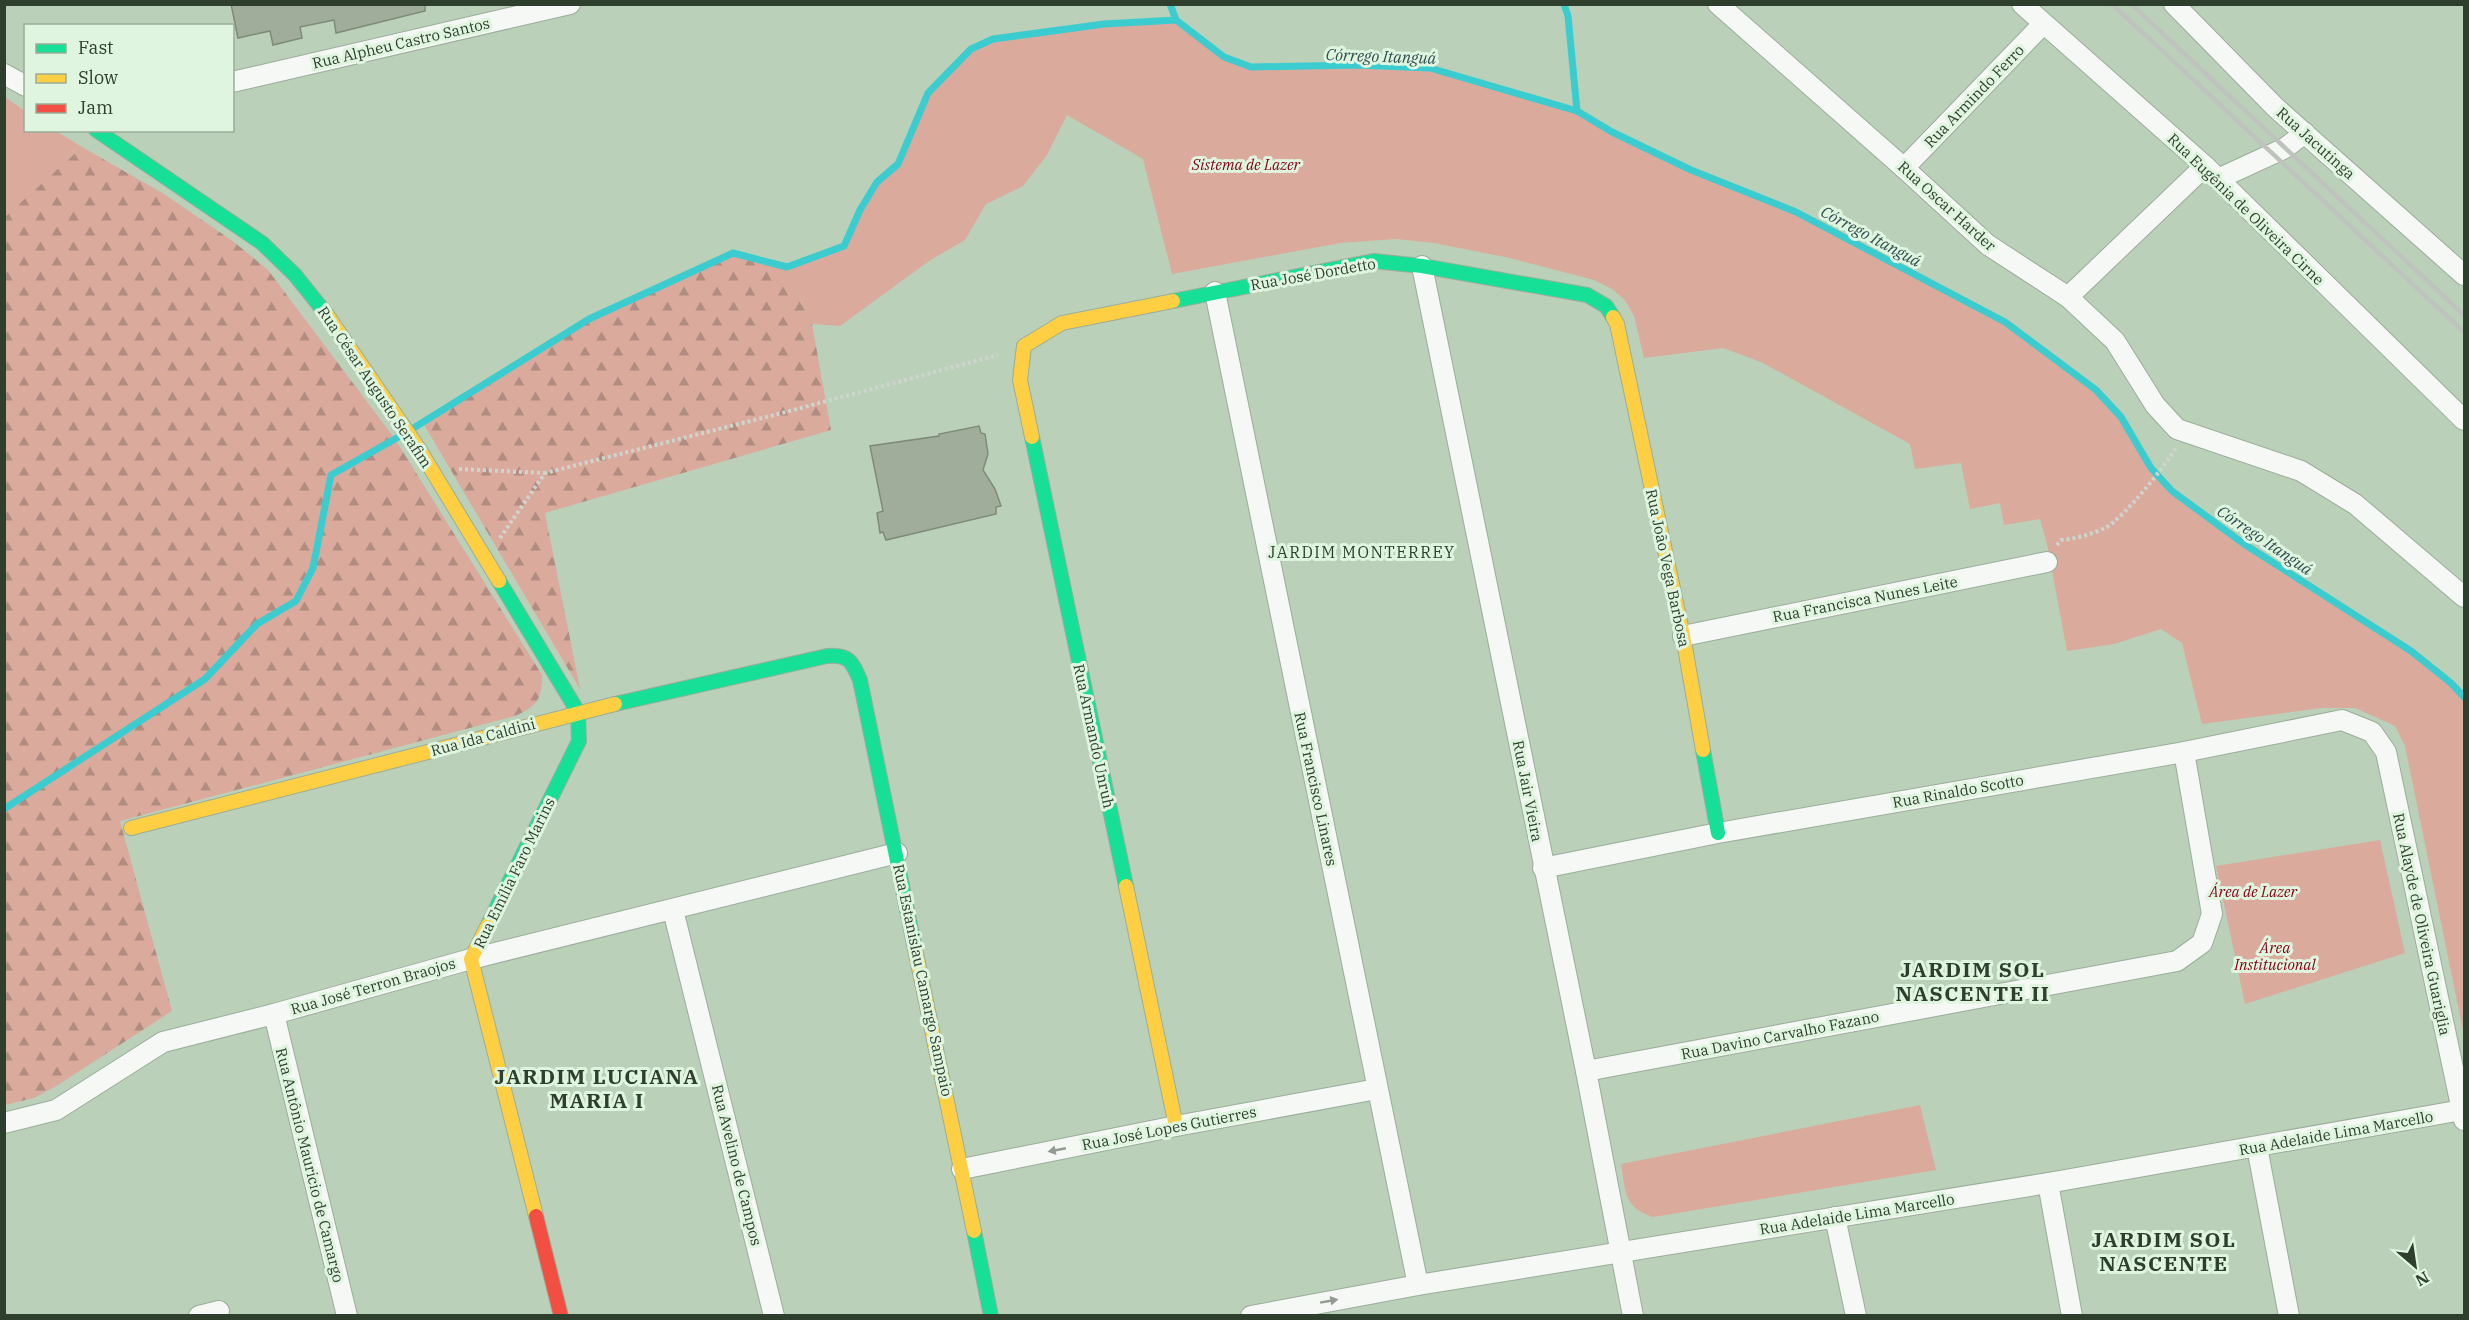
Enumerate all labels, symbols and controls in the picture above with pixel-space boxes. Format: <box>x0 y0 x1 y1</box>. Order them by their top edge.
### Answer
street label: Rua Alpheu Castro Santos <box>310 13 492 73</box>
legend <box>24 24 234 132</box>
text: Fast <box>78 36 113 59</box>
street label: Rua Armindo Ferro <box>1920 40 2028 152</box>
water label: Córrego Itanguá <box>1325 44 1437 68</box>
text: Slow <box>78 66 118 89</box>
text: Jam <box>78 96 113 119</box>
street label: Rua Jacutinga <box>2273 103 2359 183</box>
street label: Rua Eugênia de Oliveira Cirne <box>2164 129 2328 289</box>
park label: Sistema de Lazer <box>1191 155 1301 174</box>
street label: Rua Oscar Harder <box>1894 157 2000 255</box>
water label: Córrego Itanguá <box>1818 201 1925 271</box>
street label: Rua José Dordetto <box>1249 254 1377 294</box>
street label: Rua César Augusto Serafim <box>314 303 436 471</box>
street label: Rua João Vega Barbosa <box>1642 487 1694 649</box>
water label: Córrego Itanguá <box>2214 501 2317 579</box>
district label: JARDIM MONTERREY <box>1268 542 1456 562</box>
street label: Rua Francisca Nunes Leite <box>1771 572 1959 626</box>
street label: Rua Armando Unruh <box>1069 662 1119 810</box>
street label: Rua Francisco Linares <box>1290 710 1342 868</box>
street label: Rua Ida Caldini <box>429 714 538 760</box>
street label: Rua Jair Vieira <box>1509 739 1547 843</box>
street label: Rua Rinaldo Scotto <box>1891 770 2025 812</box>
street label: Rua Emília Faro Marins <box>469 794 559 952</box>
street label: Rua Alayde de Oliveira Guariglia <box>2389 811 2455 1037</box>
street label: Rua Estanislau Camargo Sampaio <box>889 862 957 1098</box>
park label: Área de Lazer <box>2208 882 2298 901</box>
park label: Área Institucional <box>2233 938 2317 974</box>
street label: Rua José Terron Braojos <box>288 953 458 1019</box>
district label: JARDIM SOL NASCENTE II <box>1896 955 2050 1007</box>
street label: Rua Davino Carvalho Fazano <box>1679 1006 1881 1064</box>
street label: Rua Antônio Mauricio de Camargo <box>272 1046 348 1284</box>
district label: JARDIM LUCIANA MARIA I <box>494 1062 700 1114</box>
street label: Rua Avelino de Campos <box>708 1082 766 1248</box>
street label: Rua José Lopes Gutierres <box>1080 1102 1258 1154</box>
street label: Rua Adelaide Lima Marcello <box>2237 1107 2435 1159</box>
one-way arrow <box>1047 1145 1066 1155</box>
street label: Rua Adelaide Lima Marcello <box>1758 1189 1956 1239</box>
district label: JARDIM SOL NASCENTE <box>2091 1225 2237 1277</box>
north arrow <box>2385 1236 2445 1296</box>
text: N <box>2412 1267 2433 1291</box>
one-way arrow <box>1320 1296 1339 1305</box>

